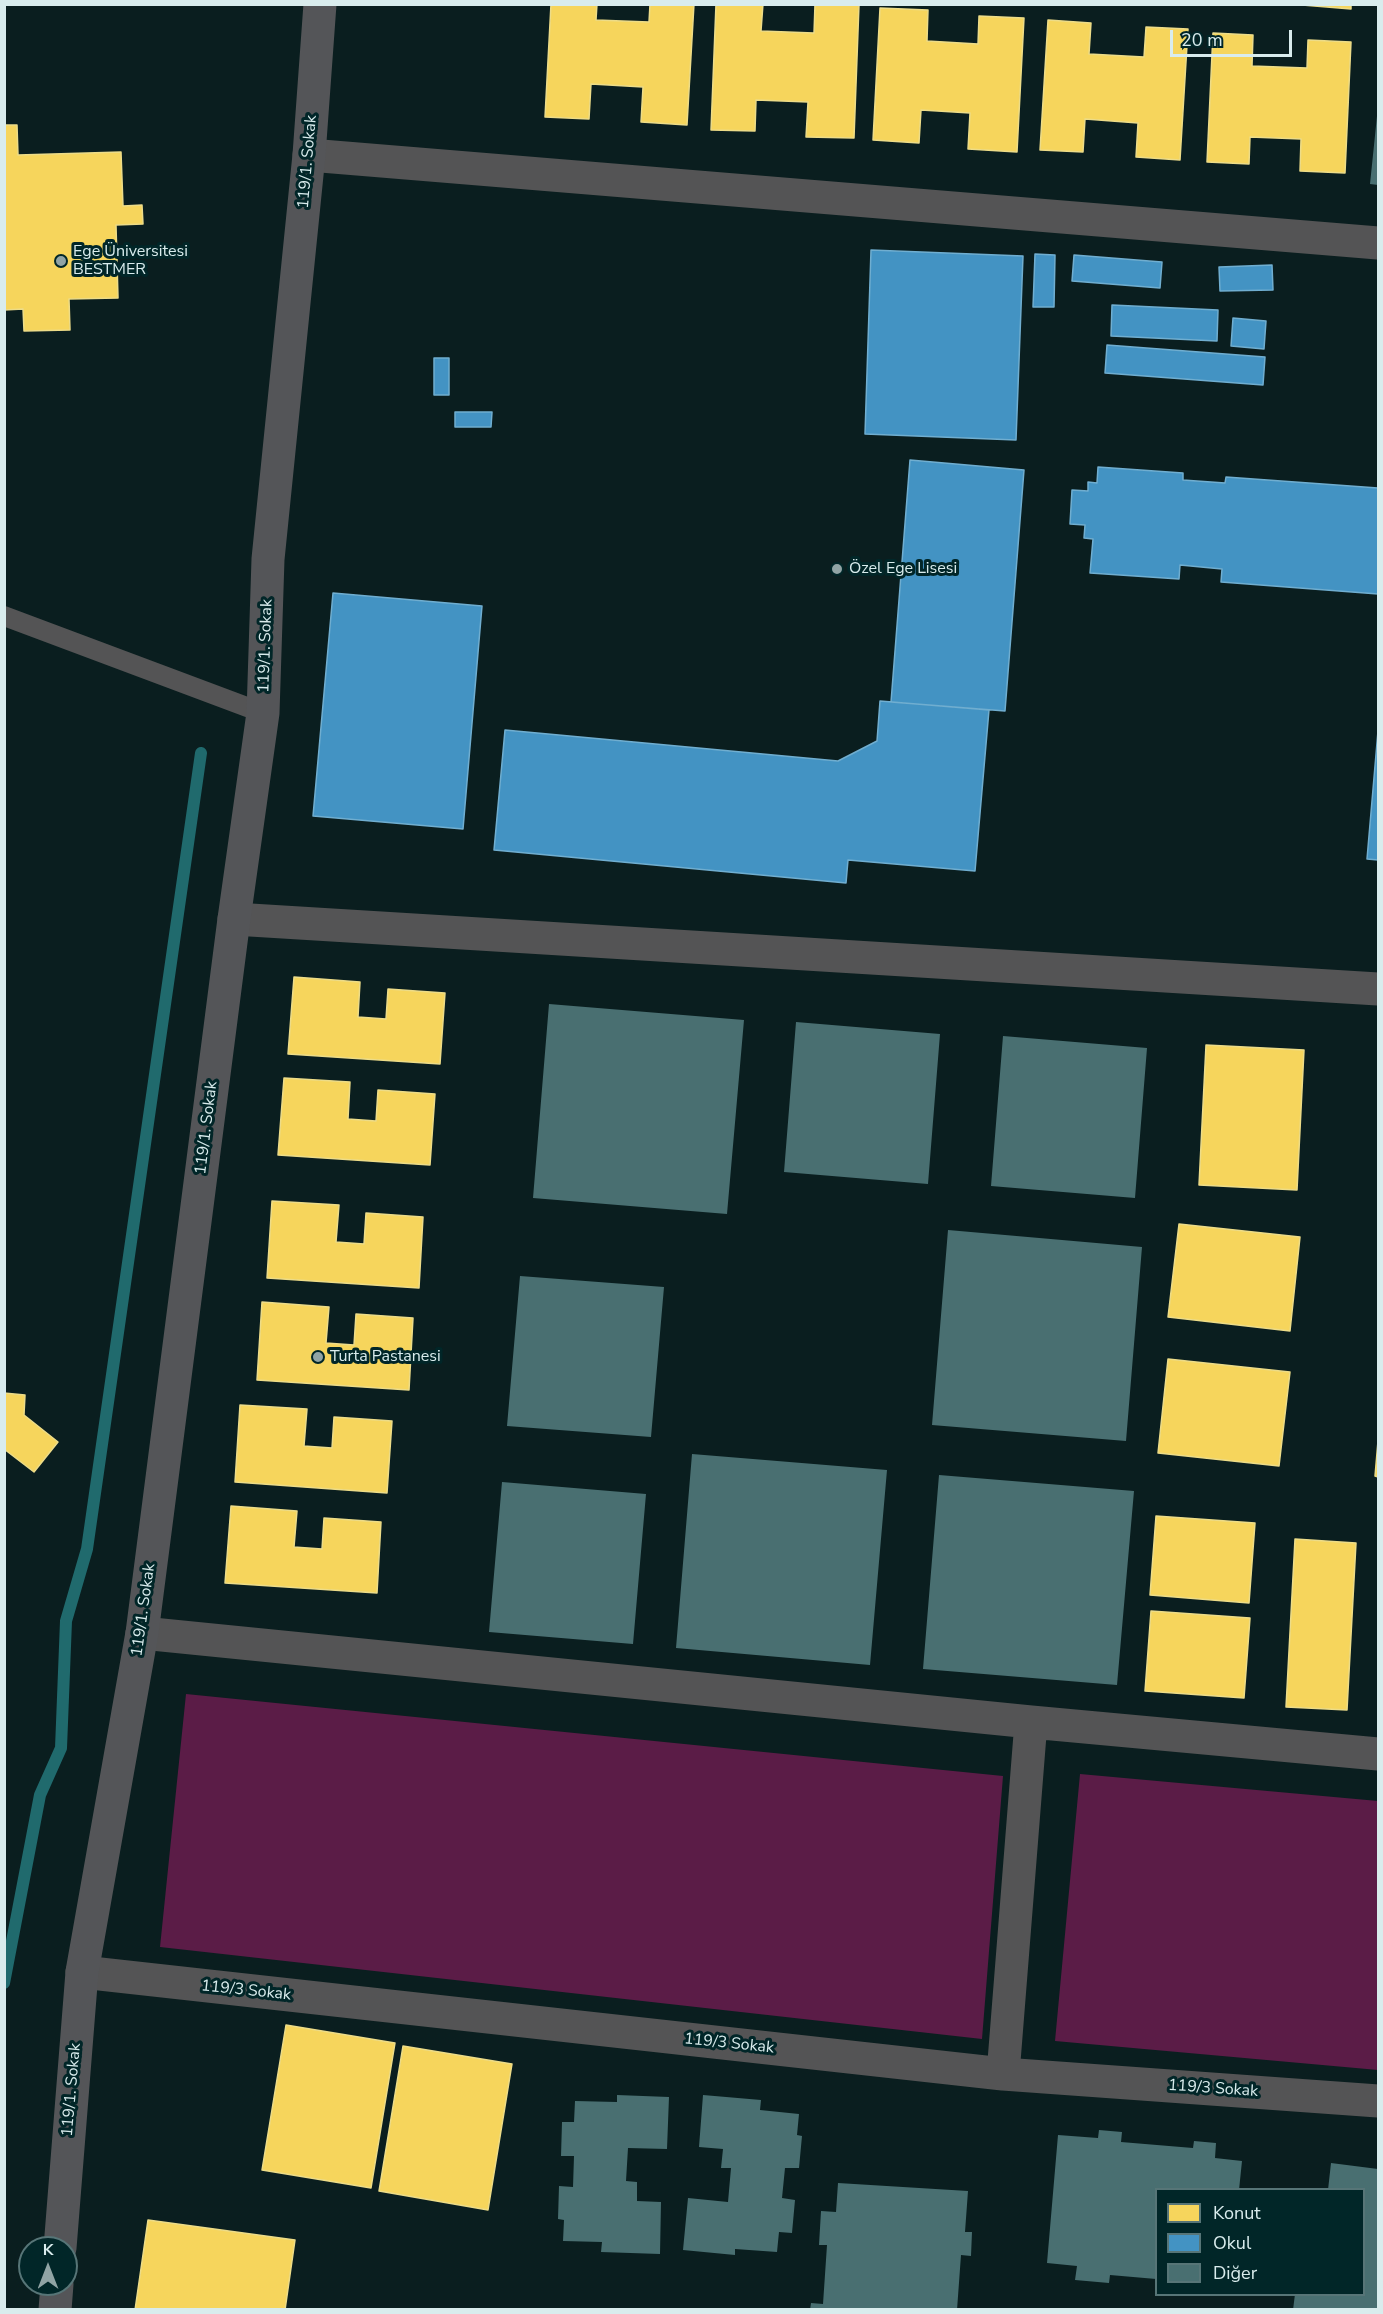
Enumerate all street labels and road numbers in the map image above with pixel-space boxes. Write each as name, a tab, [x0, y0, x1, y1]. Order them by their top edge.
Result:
street label: 119/1. Sokak	[294, 114, 322, 210]
street label: 119/1. Sokak	[255, 599, 277, 693]
street label: 119/1. Sokak	[192, 1080, 222, 1176]
street label: 119/1. Sokak	[128, 1562, 160, 1658]
street label: 119/3 Sokak	[200, 1977, 292, 2005]
street label: 119/3 Sokak	[683, 2030, 775, 2058]
street label: 119/1. Sokak	[58, 2042, 86, 2138]
street label: 119/3 Sokak	[1167, 2076, 1259, 2102]

